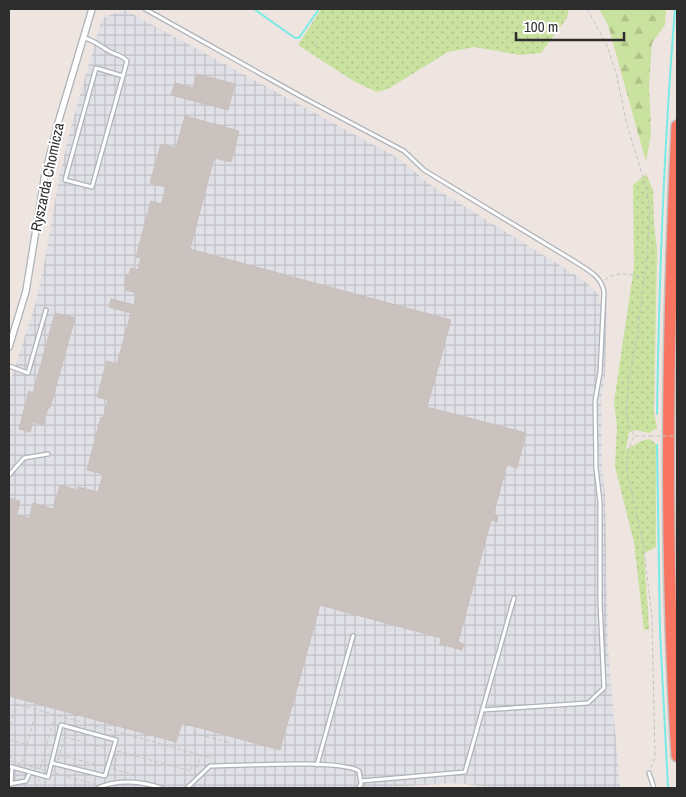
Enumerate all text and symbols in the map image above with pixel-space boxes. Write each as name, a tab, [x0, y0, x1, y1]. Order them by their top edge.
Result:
scale bar	[516, 10, 624, 42]
text: 100 m	[524, 16, 558, 37]
street label: Ryszarda Chomicza	[25, 121, 69, 233]

